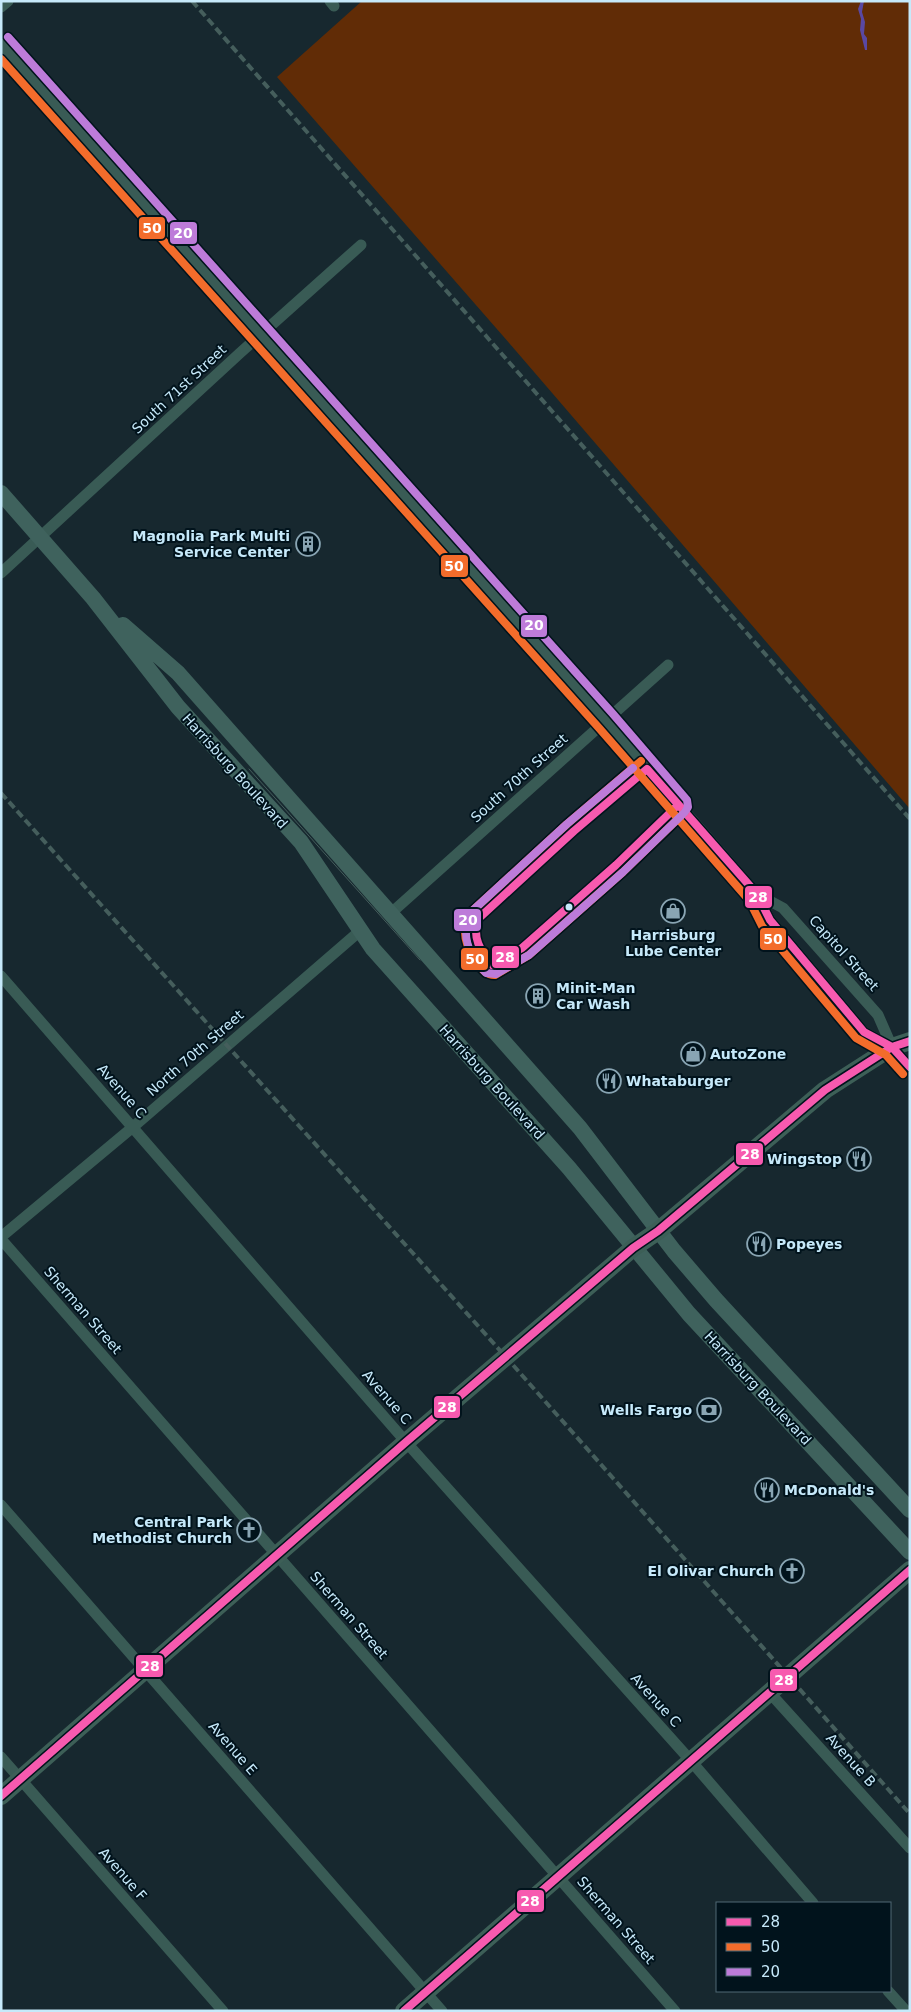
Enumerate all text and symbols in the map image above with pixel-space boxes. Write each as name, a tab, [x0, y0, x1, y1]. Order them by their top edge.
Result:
line badge: 50	[138, 216, 166, 240]
text: 50	[142, 220, 162, 236]
line badge: 20	[169, 221, 198, 245]
text: 20	[173, 225, 193, 241]
street label: South 71st Street	[129, 341, 230, 437]
place label: Magnolia Park Multi Service Center	[132, 528, 290, 560]
building icon: Magnolia Park Multi Service Center	[295, 531, 321, 557]
line badge: 50	[440, 554, 469, 578]
text: 50	[444, 558, 464, 574]
line badge: 20	[520, 614, 548, 638]
text: 20	[524, 617, 544, 633]
street label: Harrisburg Boulevard	[179, 710, 291, 832]
street label: South 70th Street	[467, 730, 571, 826]
line badge: 28	[744, 885, 773, 909]
text: 28	[748, 889, 768, 905]
shop icon: Harrisburg Lube Center	[660, 898, 686, 924]
unlabelled marker	[564, 902, 574, 912]
line badge: 20	[453, 908, 482, 932]
text: 20	[458, 912, 478, 928]
street label: Capitol Street	[806, 912, 882, 994]
place label: Harrisburg Lube Center	[625, 927, 721, 959]
line badge: 50	[759, 927, 787, 951]
text: 50	[763, 931, 783, 947]
line badge: 28	[491, 945, 520, 969]
line badge: 50	[460, 947, 489, 971]
text: 28	[495, 949, 515, 965]
text: 50	[465, 951, 485, 967]
place label: Minit-Man Car Wash	[556, 980, 635, 1012]
building icon: Minit-Man Car Wash	[525, 983, 551, 1009]
street label: North 70th Street	[143, 1006, 247, 1099]
street label: Harrisburg Boulevard	[436, 1021, 548, 1143]
shop icon: AutoZone	[680, 1041, 706, 1067]
place label: AutoZone	[710, 1046, 786, 1062]
street label: Avenue C	[94, 1061, 150, 1121]
restaurant icon: Whataburger	[596, 1068, 622, 1094]
place label: Whataburger	[626, 1073, 730, 1089]
line badge: 28	[735, 1142, 764, 1166]
text: 28	[740, 1146, 760, 1162]
restaurant icon: Wingstop	[846, 1146, 872, 1172]
place label: Wingstop	[767, 1151, 842, 1167]
restaurant icon: Popeyes	[746, 1231, 772, 1257]
place label: Popeyes	[776, 1236, 842, 1252]
street label: Sherman Street	[41, 1263, 125, 1357]
street label: Harrisburg Boulevard	[701, 1328, 815, 1448]
street label: Avenue C	[359, 1367, 415, 1427]
line badge: 28	[433, 1395, 461, 1419]
bank icon: Wells Fargo	[696, 1397, 722, 1423]
text: 28	[437, 1399, 457, 1415]
place label: Wells Fargo	[600, 1402, 692, 1418]
restaurant icon: McDonald's	[754, 1477, 780, 1503]
place label: McDonald's	[784, 1482, 874, 1498]
place label: Central Park Methodist Church	[92, 1514, 233, 1546]
church icon: Central Park Methodist Church	[236, 1517, 262, 1543]
church icon: El Olivar Church	[779, 1558, 805, 1584]
place label: El Olivar Church	[648, 1563, 774, 1579]
street label: Sherman Street	[307, 1568, 391, 1662]
line badge: 28	[135, 1654, 164, 1678]
text: 28	[140, 1658, 160, 1674]
line badge: 28	[769, 1668, 798, 1692]
street label: Avenue C	[628, 1670, 684, 1730]
text: 28	[774, 1672, 794, 1688]
street label: Avenue E	[206, 1718, 260, 1778]
street label: Avenue B	[823, 1730, 879, 1790]
street label: Avenue F	[96, 1844, 150, 1904]
street label: Sherman Street	[574, 1873, 658, 1967]
line badge: 28	[516, 1889, 545, 1913]
text: 28	[520, 1893, 540, 1909]
legend	[716, 1902, 891, 1992]
text: 28	[761, 1913, 780, 1931]
text: 50	[761, 1938, 780, 1956]
text: 20	[761, 1963, 780, 1981]

